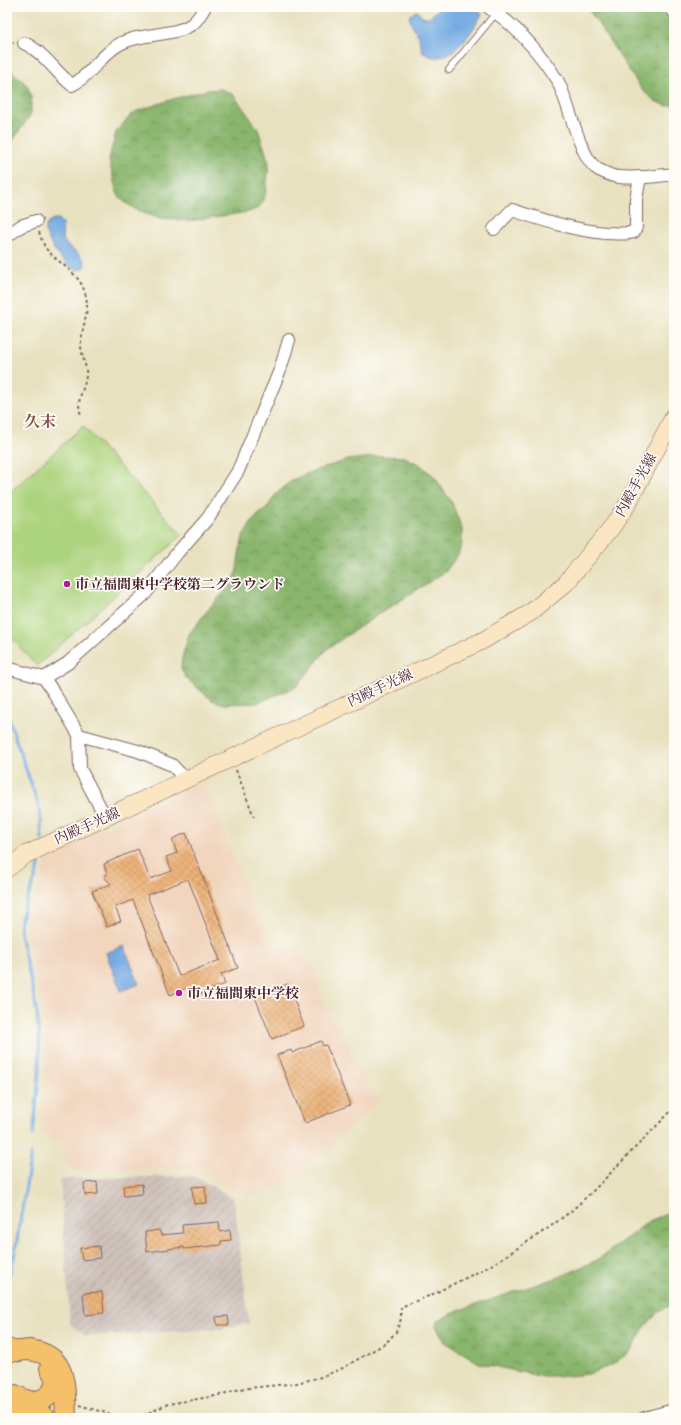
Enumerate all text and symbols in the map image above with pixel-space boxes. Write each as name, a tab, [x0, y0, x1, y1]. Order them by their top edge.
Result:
district label: 久末	[24, 412, 56, 432]
street label: 内殿手光線	[612, 450, 660, 520]
place label: 市立福間東中学校第二グラウンド	[75, 576, 285, 593]
marker: 市立福間東中学校第二グラウンド	[62, 579, 72, 589]
street label: 内殿手光線	[345, 666, 415, 710]
street label: 内殿手光線	[52, 804, 122, 848]
place label: 市立福間東中学校	[187, 985, 299, 1002]
marker: 市立福間東中学校	[174, 988, 184, 998]

